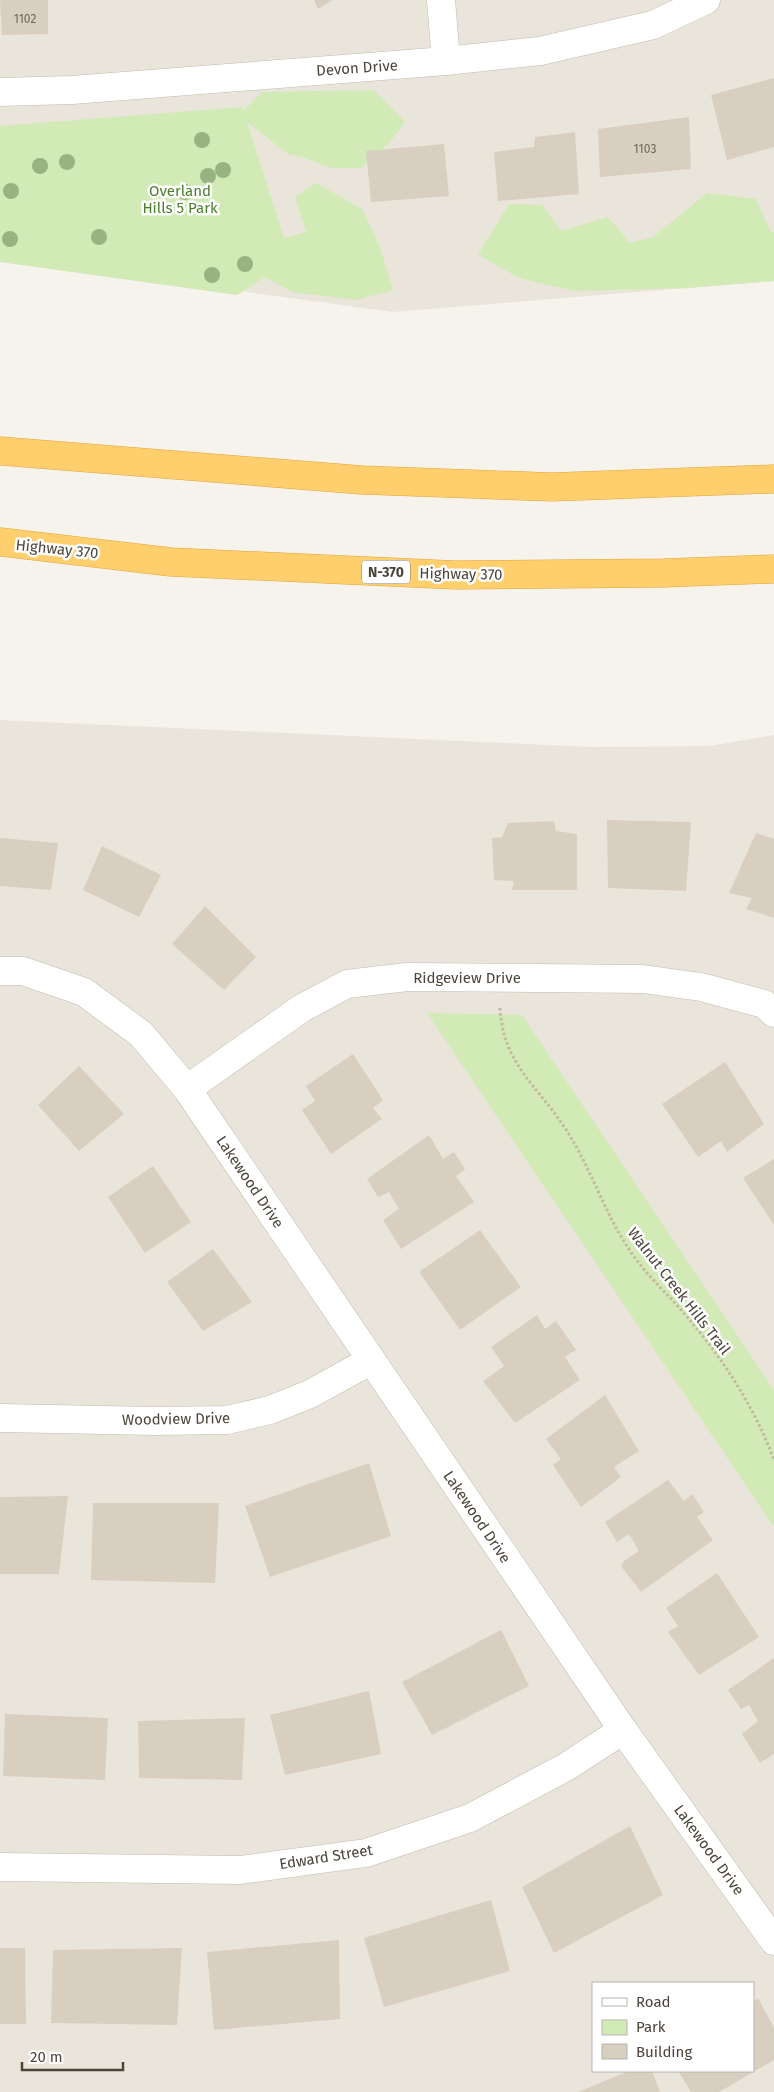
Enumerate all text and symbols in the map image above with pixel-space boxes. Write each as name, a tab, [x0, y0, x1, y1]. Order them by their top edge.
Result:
house number: 1102	[14, 12, 36, 26]
street label: Devon Drive	[316, 56, 398, 80]
house number: 1103	[634, 142, 656, 156]
park label: Overland Hills 5 Park	[142, 182, 218, 217]
street label: Highway 370	[15, 536, 99, 562]
road number: N-370	[362, 560, 410, 584]
street label: Highway 370	[419, 564, 503, 584]
street label: Ridgeview Drive	[413, 969, 521, 987]
street label: Lakewood Drive	[212, 1132, 288, 1232]
street label: Walnut Creek Hills Trail	[624, 1224, 735, 1359]
street label: Woodview Drive	[122, 1409, 230, 1429]
street label: Lakewood Drive	[439, 1467, 515, 1567]
street label: Lakewood Drive	[670, 1801, 748, 1899]
street label: Edward Street	[278, 1841, 375, 1873]
legend	[592, 1982, 754, 2072]
text: Road	[636, 1993, 671, 2011]
text: Park	[636, 2018, 666, 2036]
scale bar	[22, 2040, 124, 2072]
text: Building	[636, 2043, 692, 2061]
text: 20 m	[30, 2048, 63, 2066]

